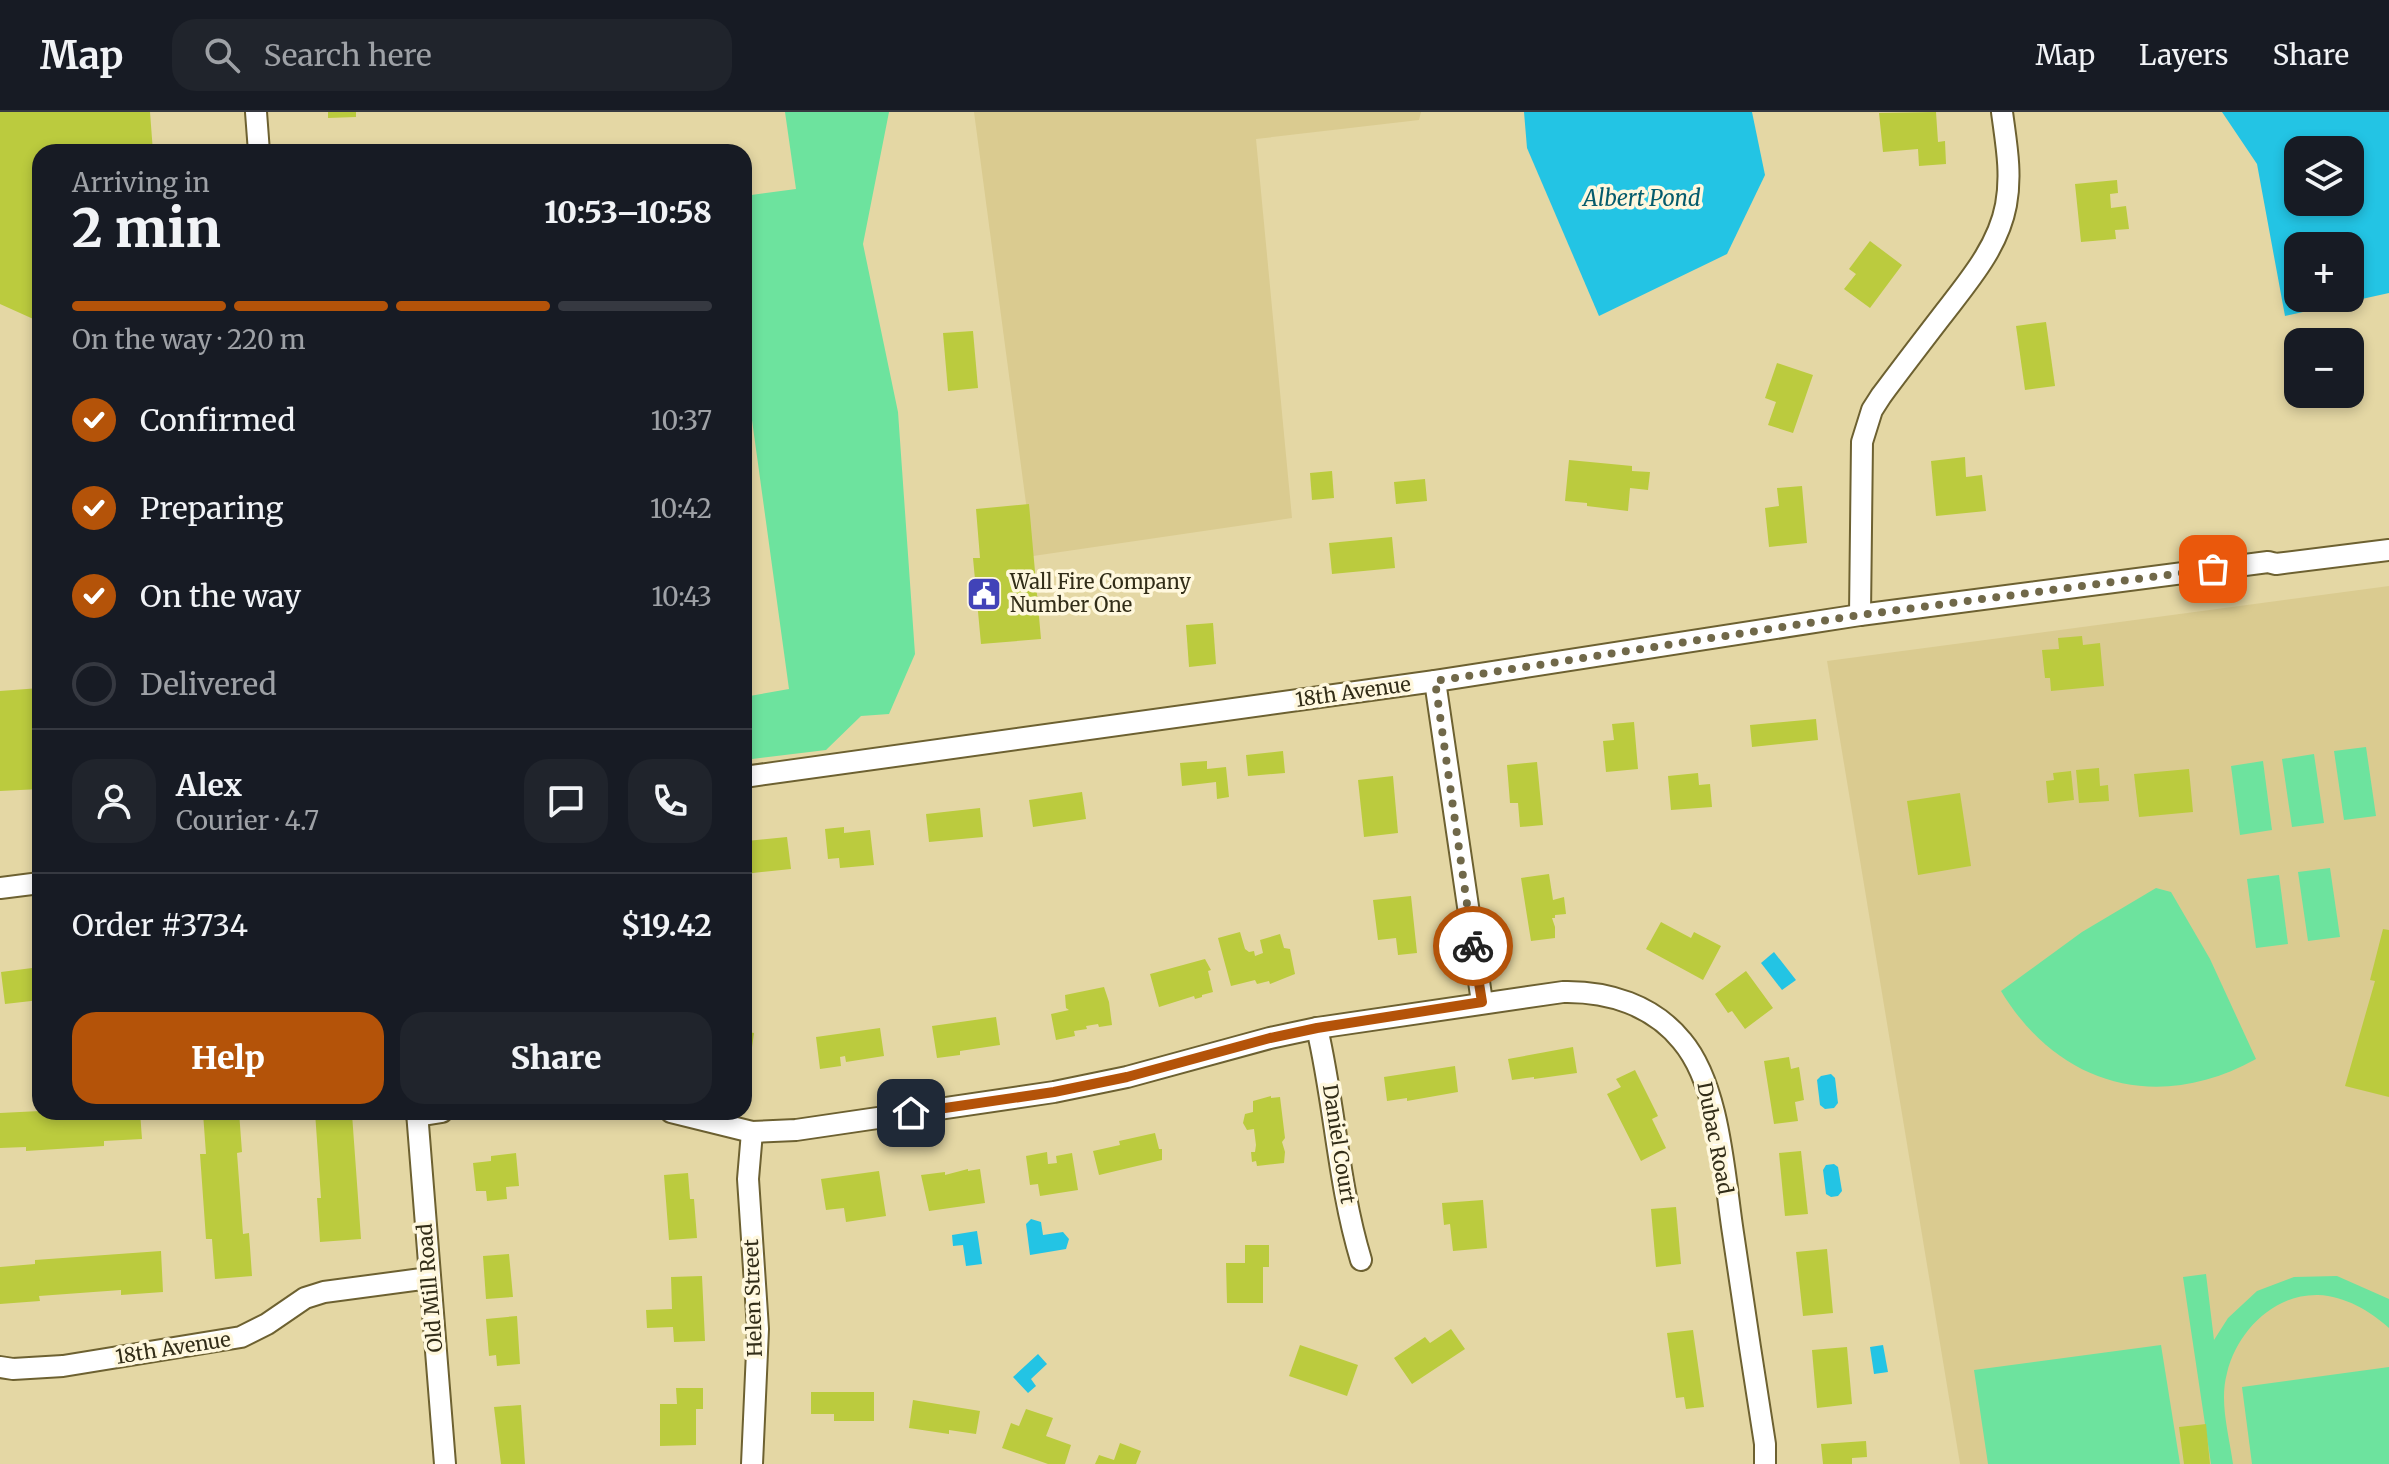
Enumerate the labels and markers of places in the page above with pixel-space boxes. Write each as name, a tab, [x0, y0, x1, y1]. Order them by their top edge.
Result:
pin	[2179, 535, 2247, 603]
place label: Wall Fire Company Number One	[1009, 569, 1191, 617]
public building icon: Wall Fire Company Number One	[965, 575, 1003, 613]
pin	[877, 1079, 945, 1147]

